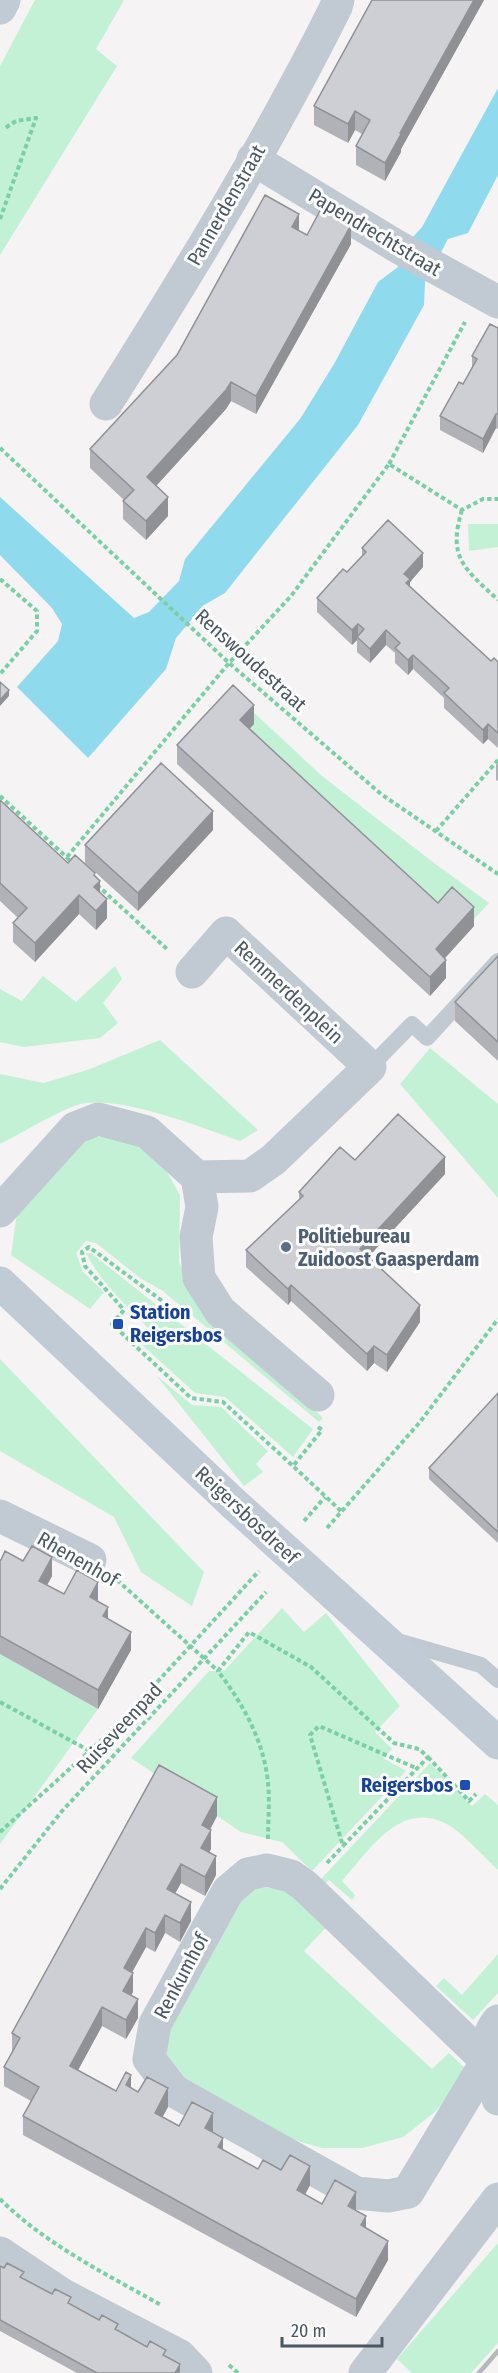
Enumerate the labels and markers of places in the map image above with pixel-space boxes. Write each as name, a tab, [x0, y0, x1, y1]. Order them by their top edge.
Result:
place label: Politiebureau Zuidoost Gaasperdam	[298, 1224, 479, 1271]
marker: Politiebureau Zuidoost Gaasperdam	[279, 1240, 293, 1254]
place label: Station Reigersbos	[130, 1300, 222, 1347]
marker: Station Reigersbos	[111, 1317, 125, 1331]
place label: Reigersbos	[361, 1773, 453, 1797]
marker: Reigersbos	[458, 1778, 472, 1792]

